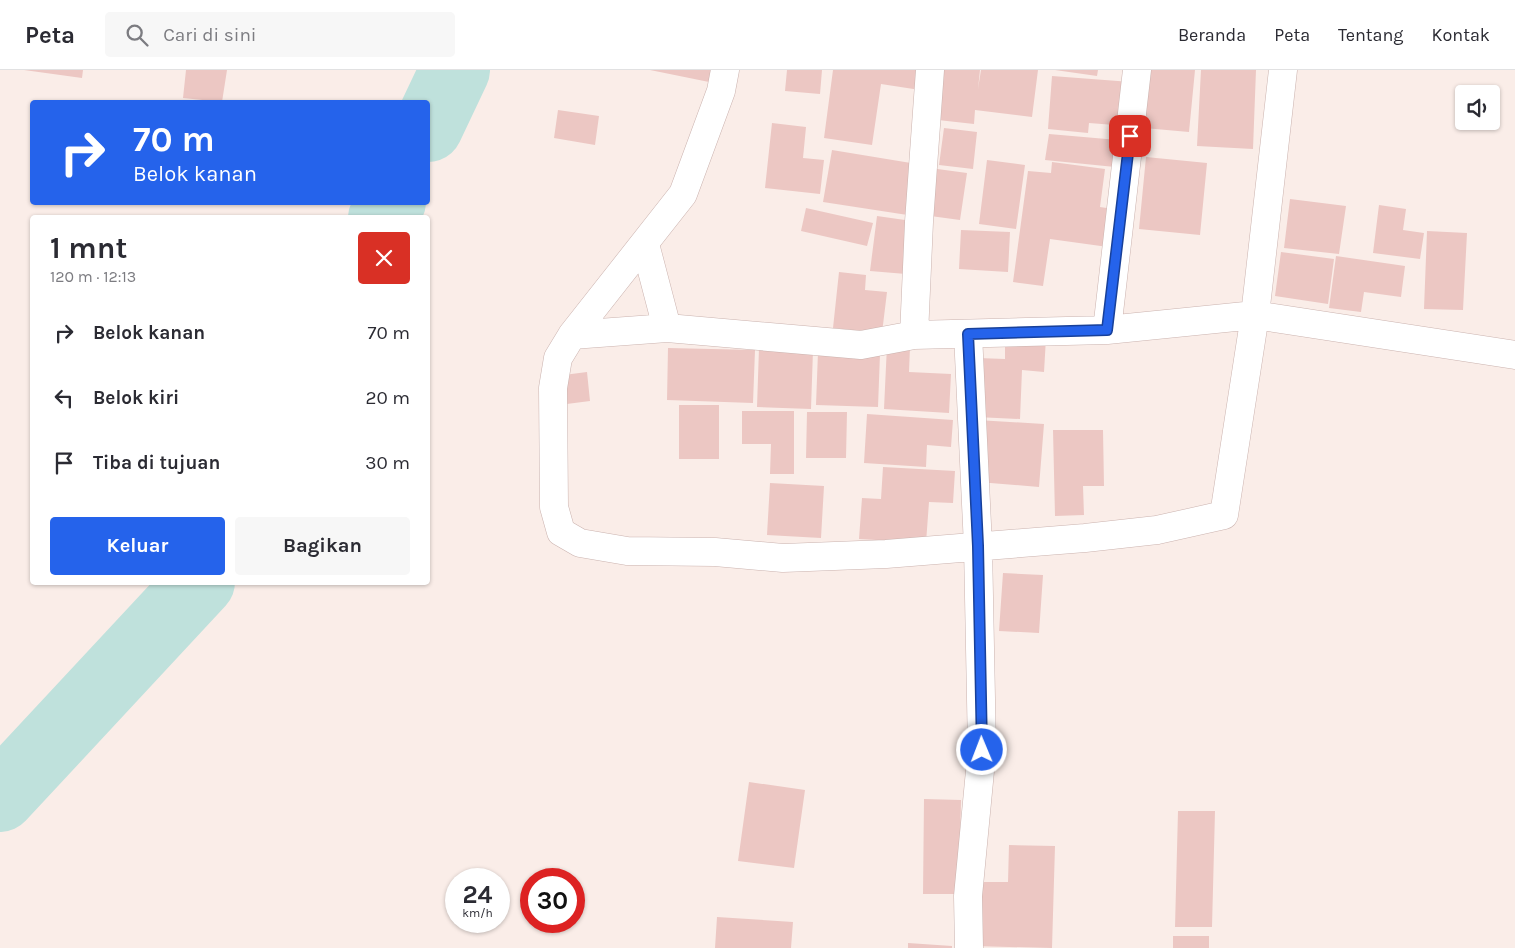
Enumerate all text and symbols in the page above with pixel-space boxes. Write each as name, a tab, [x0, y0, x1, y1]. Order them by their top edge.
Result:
search box	[105, 12, 455, 57]
text: Peta	[25, 21, 75, 49]
icon: search	[123, 21, 151, 49]
text: Cari di sini	[163, 24, 257, 46]
text: Beranda	[1178, 24, 1246, 46]
text: Peta	[1274, 24, 1310, 46]
text: Tentang	[1338, 24, 1404, 46]
text: Kontak	[1432, 24, 1490, 46]
map controls	[1455, 85, 1500, 130]
button: sound	[1455, 85, 1500, 130]
pin	[1109, 115, 1151, 157]
text: 70 m	[133, 119, 215, 160]
icon: right	[50, 120, 115, 185]
icon: arrive	[1116, 122, 1144, 150]
text: Belok kanan	[133, 161, 257, 187]
text: 1 mnt	[50, 230, 127, 266]
button: close	[358, 232, 410, 284]
text: 120 m · 12:13	[50, 267, 136, 286]
icon: right	[50, 319, 78, 347]
text: Belok kanan	[93, 322, 205, 344]
text: 70 m	[368, 322, 410, 344]
icon: left	[50, 384, 78, 412]
text: Belok kiri	[93, 387, 179, 409]
text: 20 m	[365, 387, 410, 409]
icon: arrive	[50, 449, 78, 477]
text: Tiba di tujuan	[93, 452, 220, 474]
text: 30 m	[365, 452, 410, 474]
button: Keluar	[50, 517, 225, 575]
button: Bagikan	[235, 517, 410, 575]
position arrow	[955, 723, 1007, 775]
speed limit sign: 30	[520, 868, 585, 933]
text: 24	[462, 880, 493, 909]
text: km/h	[462, 906, 493, 920]

